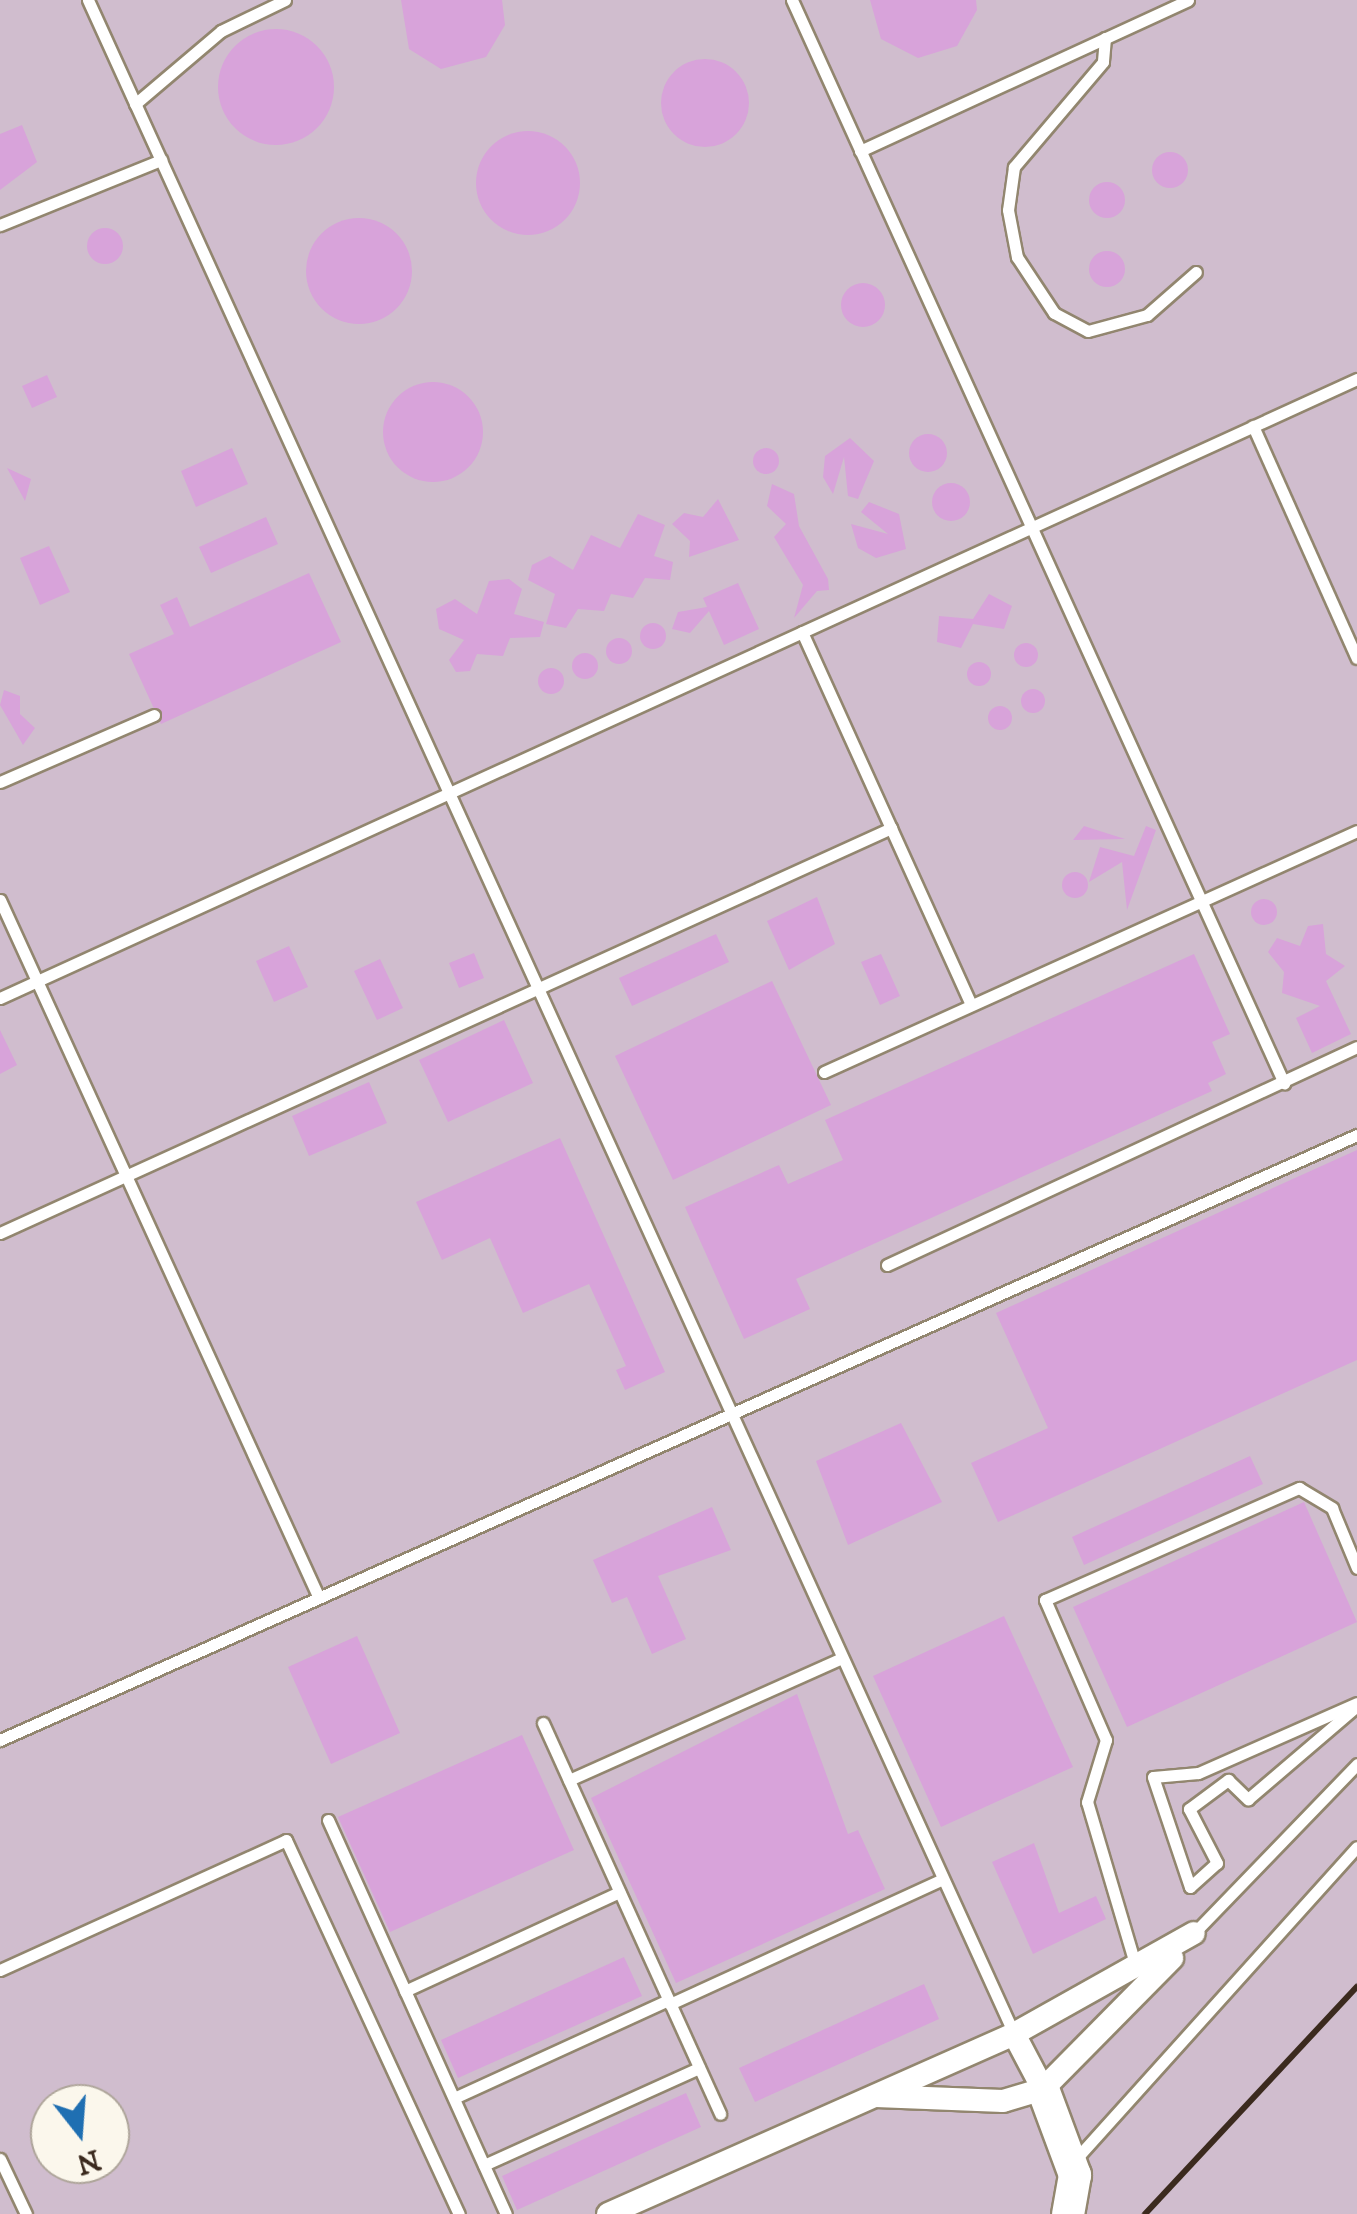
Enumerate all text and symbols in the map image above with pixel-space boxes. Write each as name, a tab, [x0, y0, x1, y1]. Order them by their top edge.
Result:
north arrow	[30, 2084, 130, 2184]
text: N	[72, 2141, 104, 2181]

